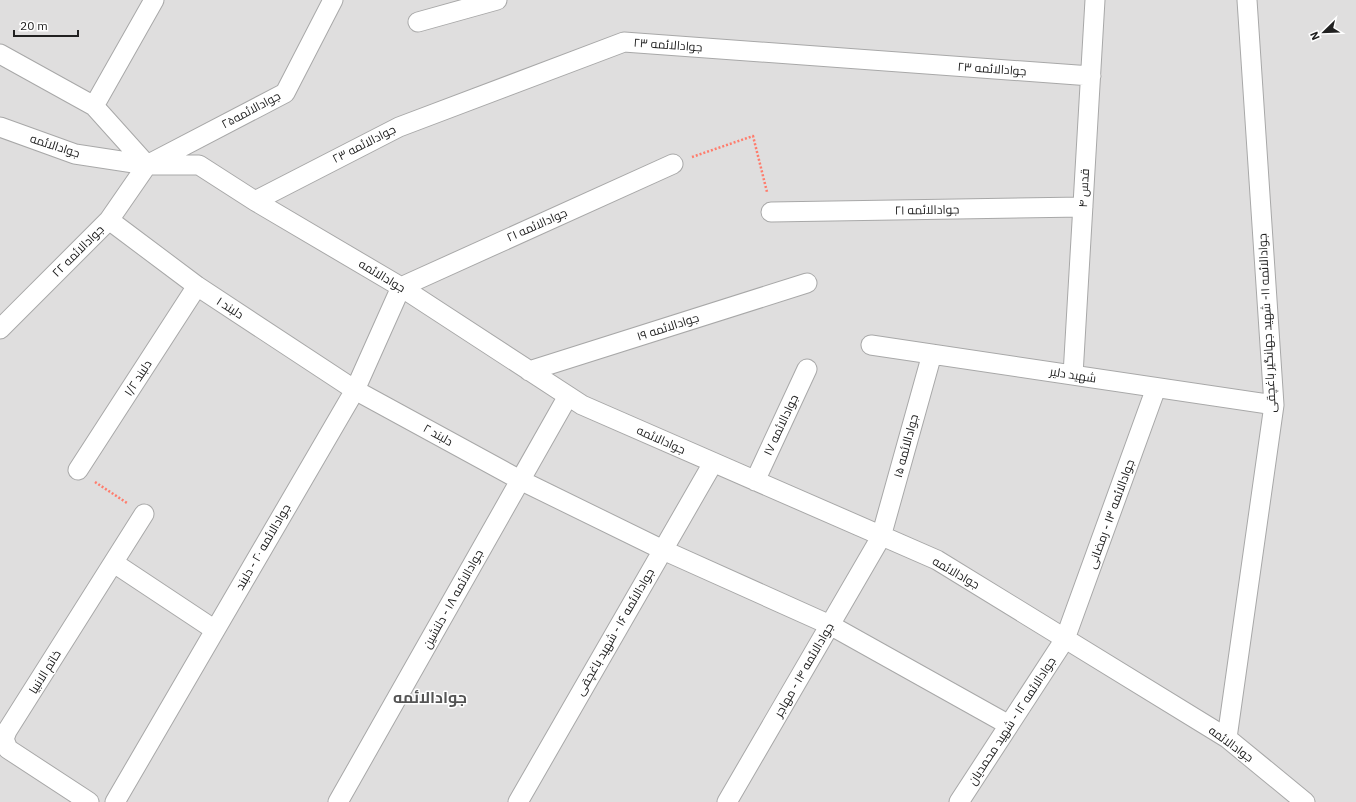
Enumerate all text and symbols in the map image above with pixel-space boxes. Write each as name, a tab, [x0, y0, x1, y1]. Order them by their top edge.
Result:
scale bar	[14, 12, 78, 38]
north arrow	[1304, 12, 1344, 52]
text: 20 m	[20, 18, 48, 33]
text: N	[1307, 29, 1323, 42]
street label: جوادالائمه ۲۳	[633, 35, 703, 54]
street label: جوادالائمه ۲۳	[957, 59, 1027, 78]
street label: جوادالائمه۲۵	[219, 88, 283, 131]
street label: جوادالائمه ۲۳	[330, 121, 398, 166]
street label: جوادالائمه	[28, 130, 82, 161]
street label: قدس ۴	[1075, 168, 1092, 208]
street label: جوادالائمه ۲۱	[895, 201, 959, 218]
street label: جوادالائمه ۲۱	[504, 205, 569, 245]
street label: جوادالائمه ۲۲	[49, 222, 107, 280]
street label: جوادالائمه ۱۱- شهید جهانگیر باغچقی	[1254, 233, 1281, 413]
street label: جوادالائمه	[356, 256, 408, 295]
street label: دلبند ۱	[214, 293, 247, 322]
street label: جوادالائمه ۱۹	[635, 309, 701, 344]
street label: دلبند ۱/۲	[120, 357, 155, 399]
street label: شهید دلیر	[1048, 363, 1097, 386]
street label: جوادالائمه ۱۷	[760, 392, 801, 458]
street label: جوادالائمه ۱۵	[890, 413, 921, 479]
street label: دلبند ۲	[421, 420, 456, 449]
street label: جوادالائمه	[634, 422, 688, 457]
street label: جوادالائمه ۱۳ - رمضانی	[1084, 457, 1137, 571]
street label: جوادالائمه ۲۰ - دلبند	[232, 501, 293, 593]
street label: جوادالائمه ۱۸ - دلنشین	[419, 547, 486, 651]
street label: جوادالائمه	[930, 553, 982, 592]
street label: جوادالائمه ۱۶ - شهید باغچقی	[572, 565, 659, 699]
street label: جوادالائمه ۱۴ - مهاجر	[770, 620, 837, 720]
street label: خاتم الانبیا	[25, 647, 65, 697]
street label: جوادالائمه ۱۲ - شهید محمدیان	[964, 654, 1059, 788]
district label: جوادالائمه	[393, 687, 467, 707]
street label: جوادالائمه	[1206, 722, 1257, 765]

